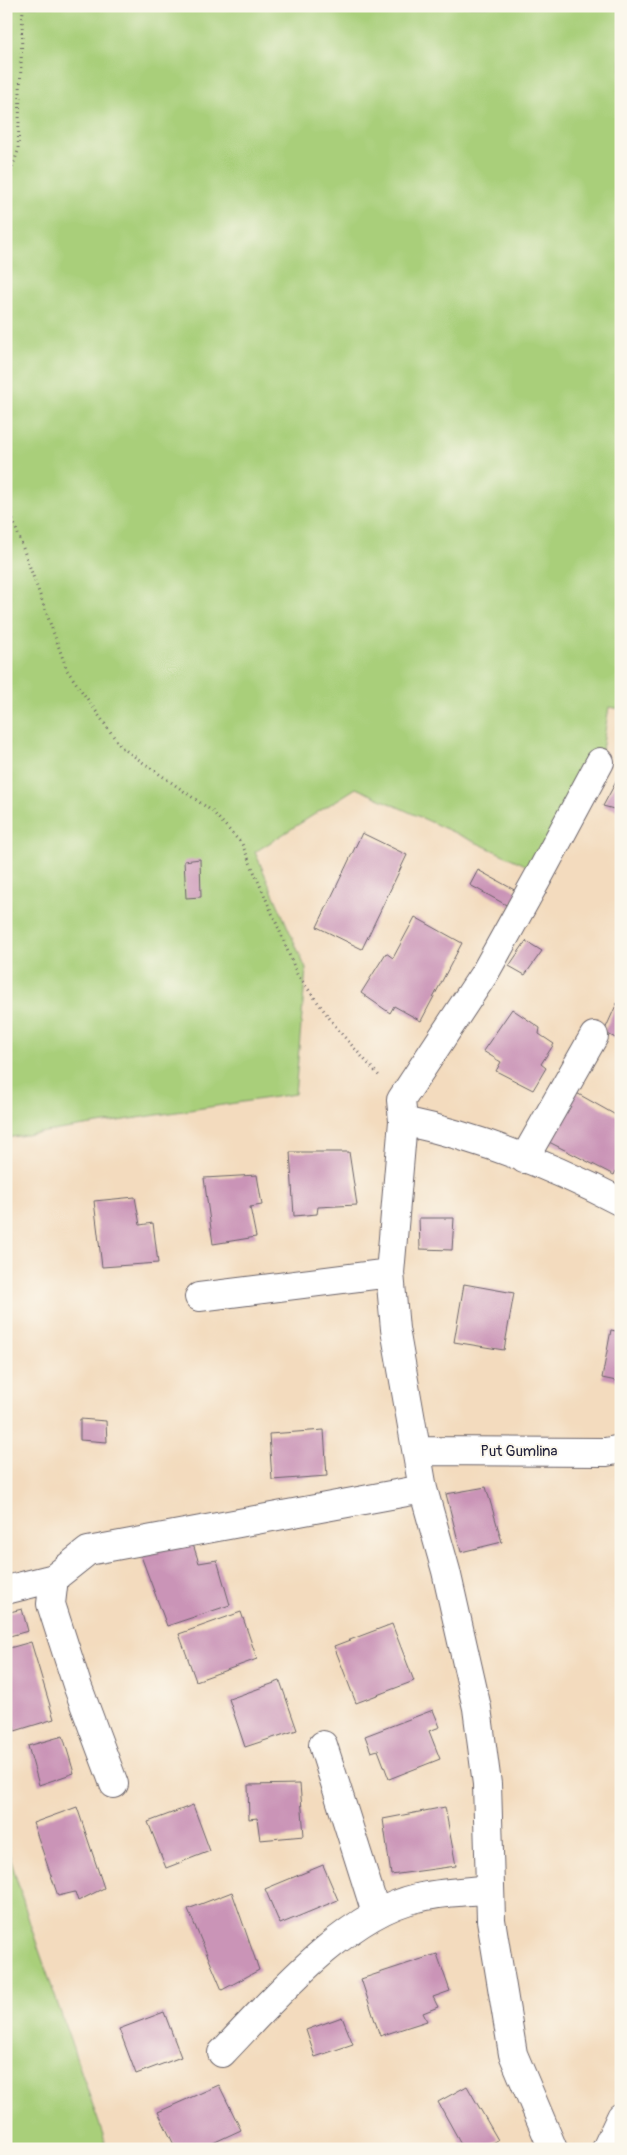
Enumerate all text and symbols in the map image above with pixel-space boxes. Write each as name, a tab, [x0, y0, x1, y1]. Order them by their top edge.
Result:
street label: Put Gumlina	[480, 1442, 558, 1461]

